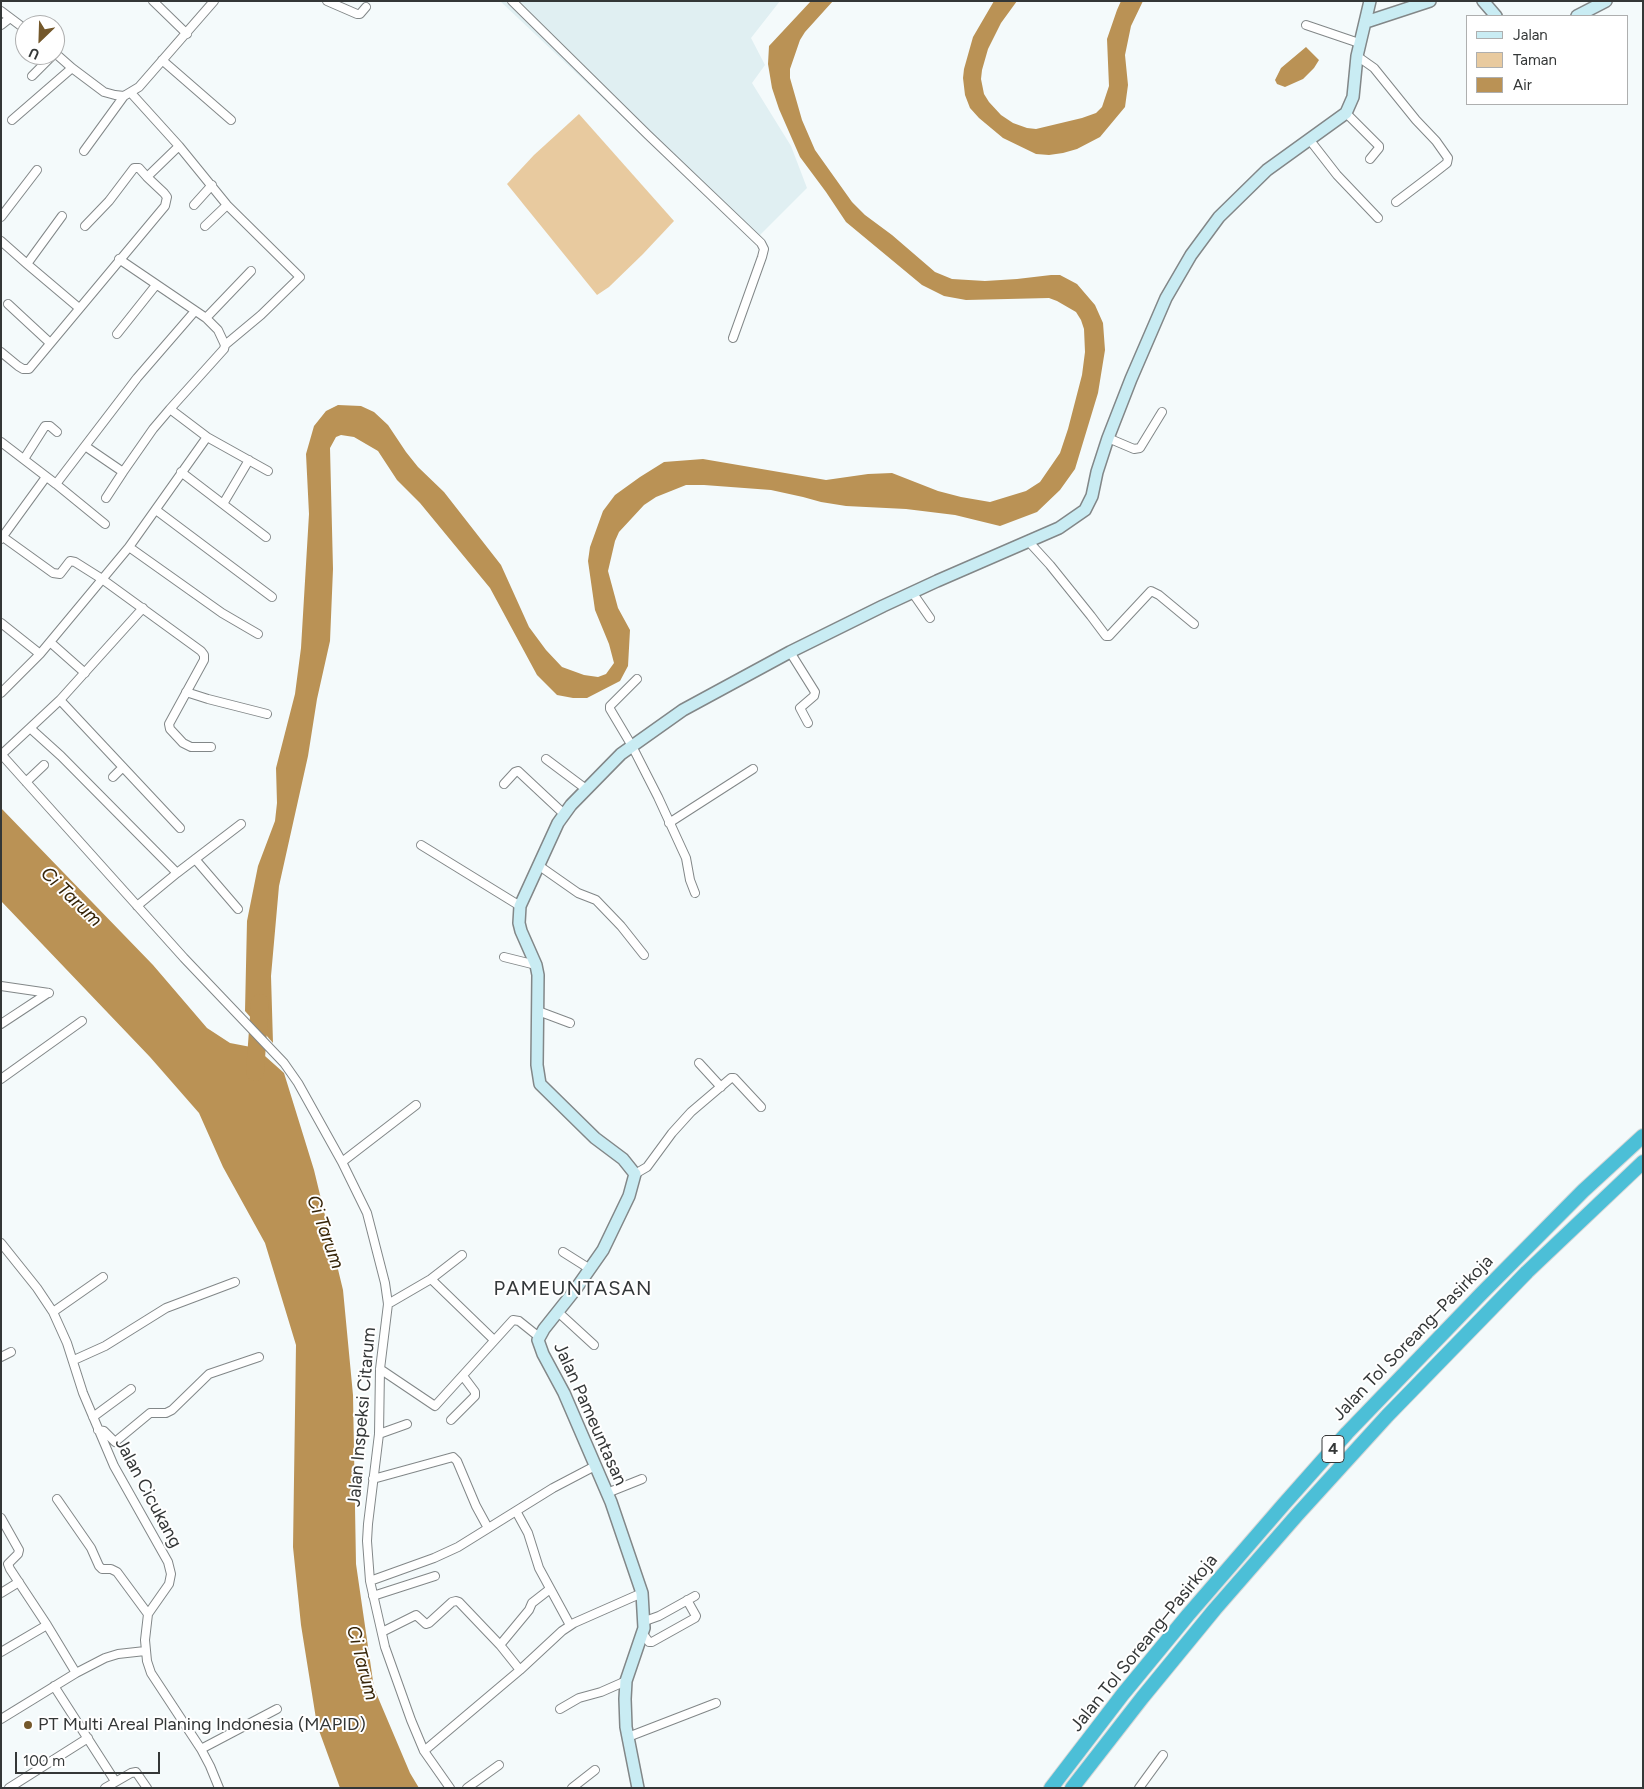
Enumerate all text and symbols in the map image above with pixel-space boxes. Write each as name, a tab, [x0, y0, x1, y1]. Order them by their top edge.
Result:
north arrow	[15, 15, 65, 65]
legend	[1466, 15, 1629, 105]
text: Jalan	[1513, 26, 1548, 44]
text: U	[26, 43, 42, 63]
text: Taman	[1513, 51, 1557, 69]
text: Air	[1513, 76, 1532, 94]
water label: Ci Tarum	[36, 862, 106, 932]
water label: Ci Tarum	[301, 1192, 349, 1272]
street label: Jalan Tol Soreang–Pasirkoja	[1328, 1251, 1498, 1425]
district label: PAMEUNTASAN	[492, 1277, 654, 1301]
street label: Jalan Inspeksi Citarum	[343, 1326, 381, 1508]
street label: Jalan Pameuntasan	[549, 1339, 631, 1489]
street label: Jalan Cicukang	[110, 1434, 186, 1552]
road number: 4	[1322, 1436, 1344, 1462]
street label: Jalan Tol Soreang–Pasirkoja	[1066, 1550, 1222, 1736]
water label: Ci Tarum	[341, 1623, 383, 1703]
place label: PT Multi Areal Planing Indonesia (MAPID)	[38, 1714, 366, 1736]
marker: PT Multi Areal Planing Indonesia (MAPID)	[22, 1719, 34, 1731]
scale bar	[18, 1742, 162, 1774]
text: 100 m	[23, 1752, 65, 1770]

